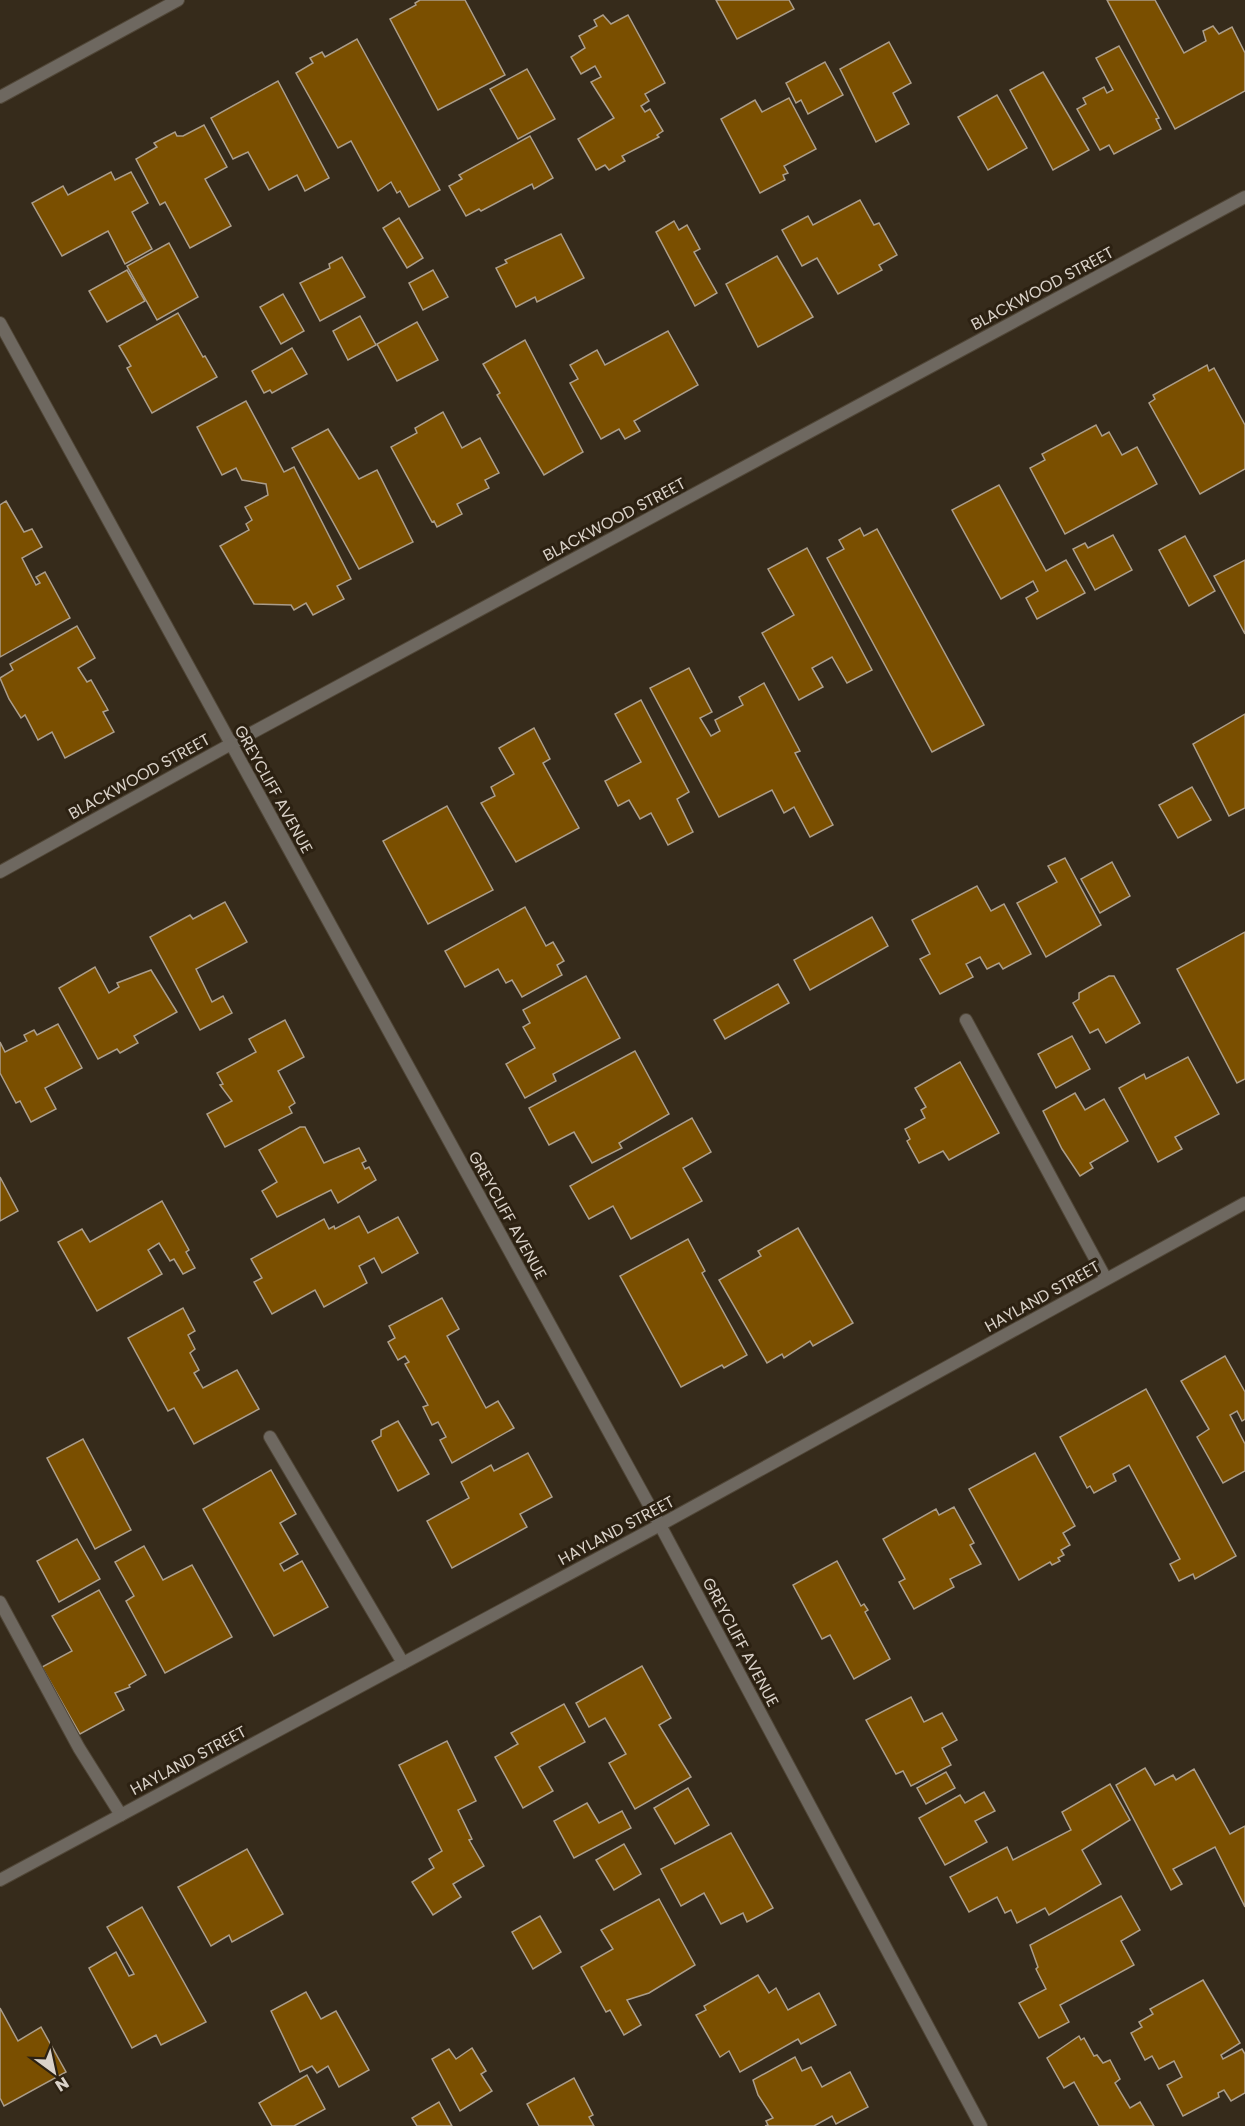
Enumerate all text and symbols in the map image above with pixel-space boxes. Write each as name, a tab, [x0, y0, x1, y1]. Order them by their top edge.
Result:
street label: BLACKWOOD STREET	[967, 241, 1118, 336]
street label: BLACKWOOD STREET	[539, 472, 690, 567]
street label: GREYCLIFF AVENUE	[229, 721, 318, 858]
street label: BLACKWOOD STREET	[64, 728, 214, 825]
street label: GREYCLIFF AVENUE	[463, 1147, 552, 1284]
street label: HAYLAND STREET	[980, 1255, 1104, 1338]
street label: HAYLAND STREET	[554, 1490, 679, 1571]
street label: GREYCLIFF AVENUE	[697, 1574, 784, 1711]
street label: HAYLAND STREET	[126, 1720, 251, 1801]
north arrow	[24, 2042, 84, 2102]
text: N	[51, 2071, 73, 2097]

